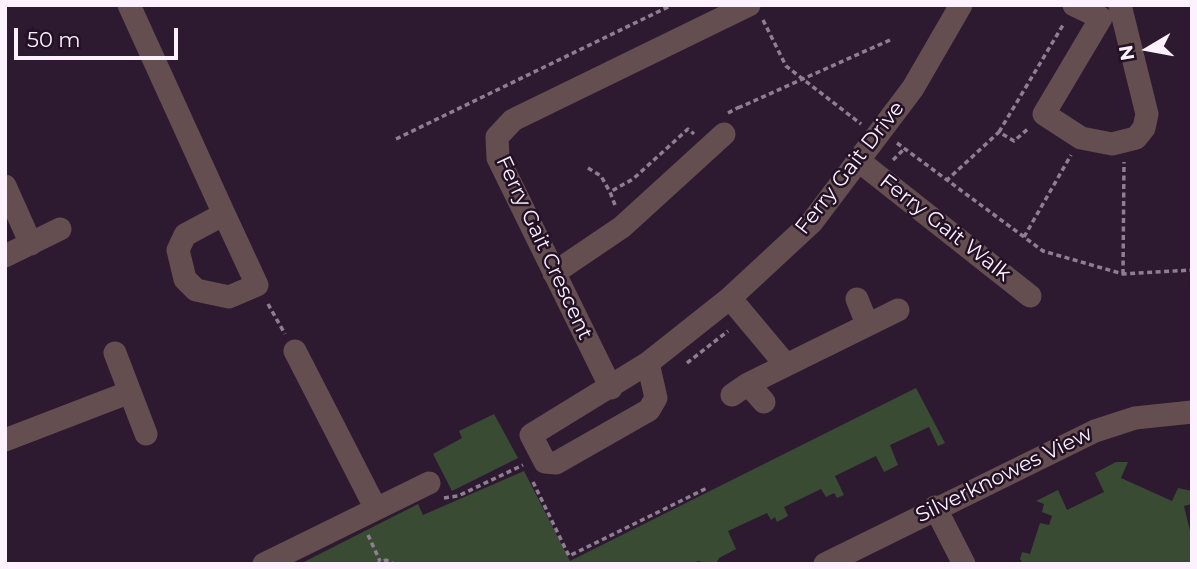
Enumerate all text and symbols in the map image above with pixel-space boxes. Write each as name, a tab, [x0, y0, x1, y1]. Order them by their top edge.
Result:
scale bar	[18, 14, 182, 58]
north arrow	[1113, 14, 1183, 84]
text: 50 m	[27, 27, 81, 52]
text: N	[1114, 43, 1139, 62]
street label: Ferry Gait Drive	[790, 96, 910, 240]
street label: Ferry Gait Crescent	[490, 152, 598, 344]
street label: Ferry Gait Walk	[874, 169, 1016, 287]
street label: Silverknowes View	[912, 421, 1096, 529]

